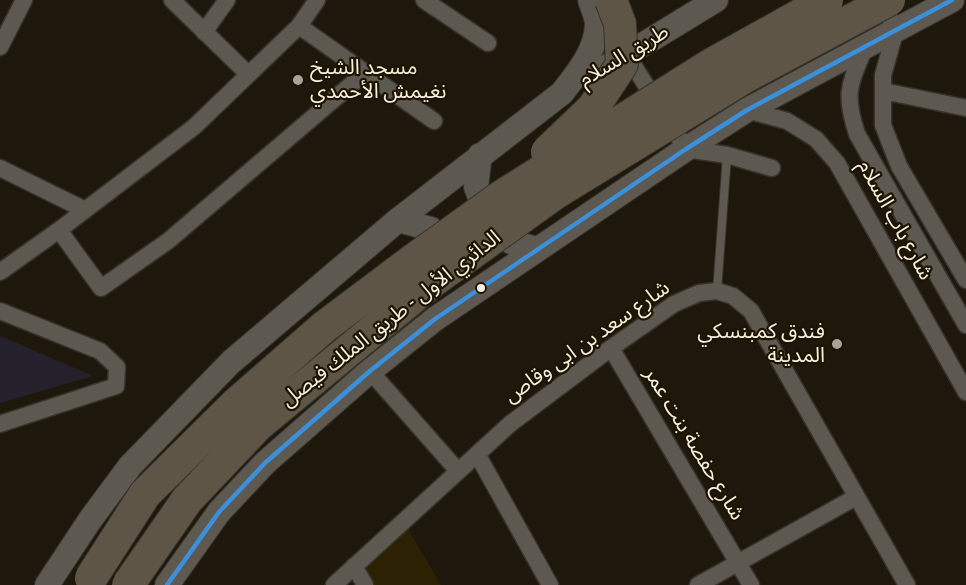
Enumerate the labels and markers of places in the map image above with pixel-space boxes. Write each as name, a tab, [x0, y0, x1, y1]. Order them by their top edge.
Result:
place label: مسجد الشيخ نغيمش الأحمدي	[310, 55, 447, 105]
marker: مسجد الشيخ نغيمش الأحمدي	[291, 73, 305, 87]
unlabelled marker	[475, 282, 487, 294]
place label: فندق كمبنسكي المدينة	[697, 319, 825, 369]
marker: فندق كمبنسكي المدينة	[830, 337, 844, 351]

